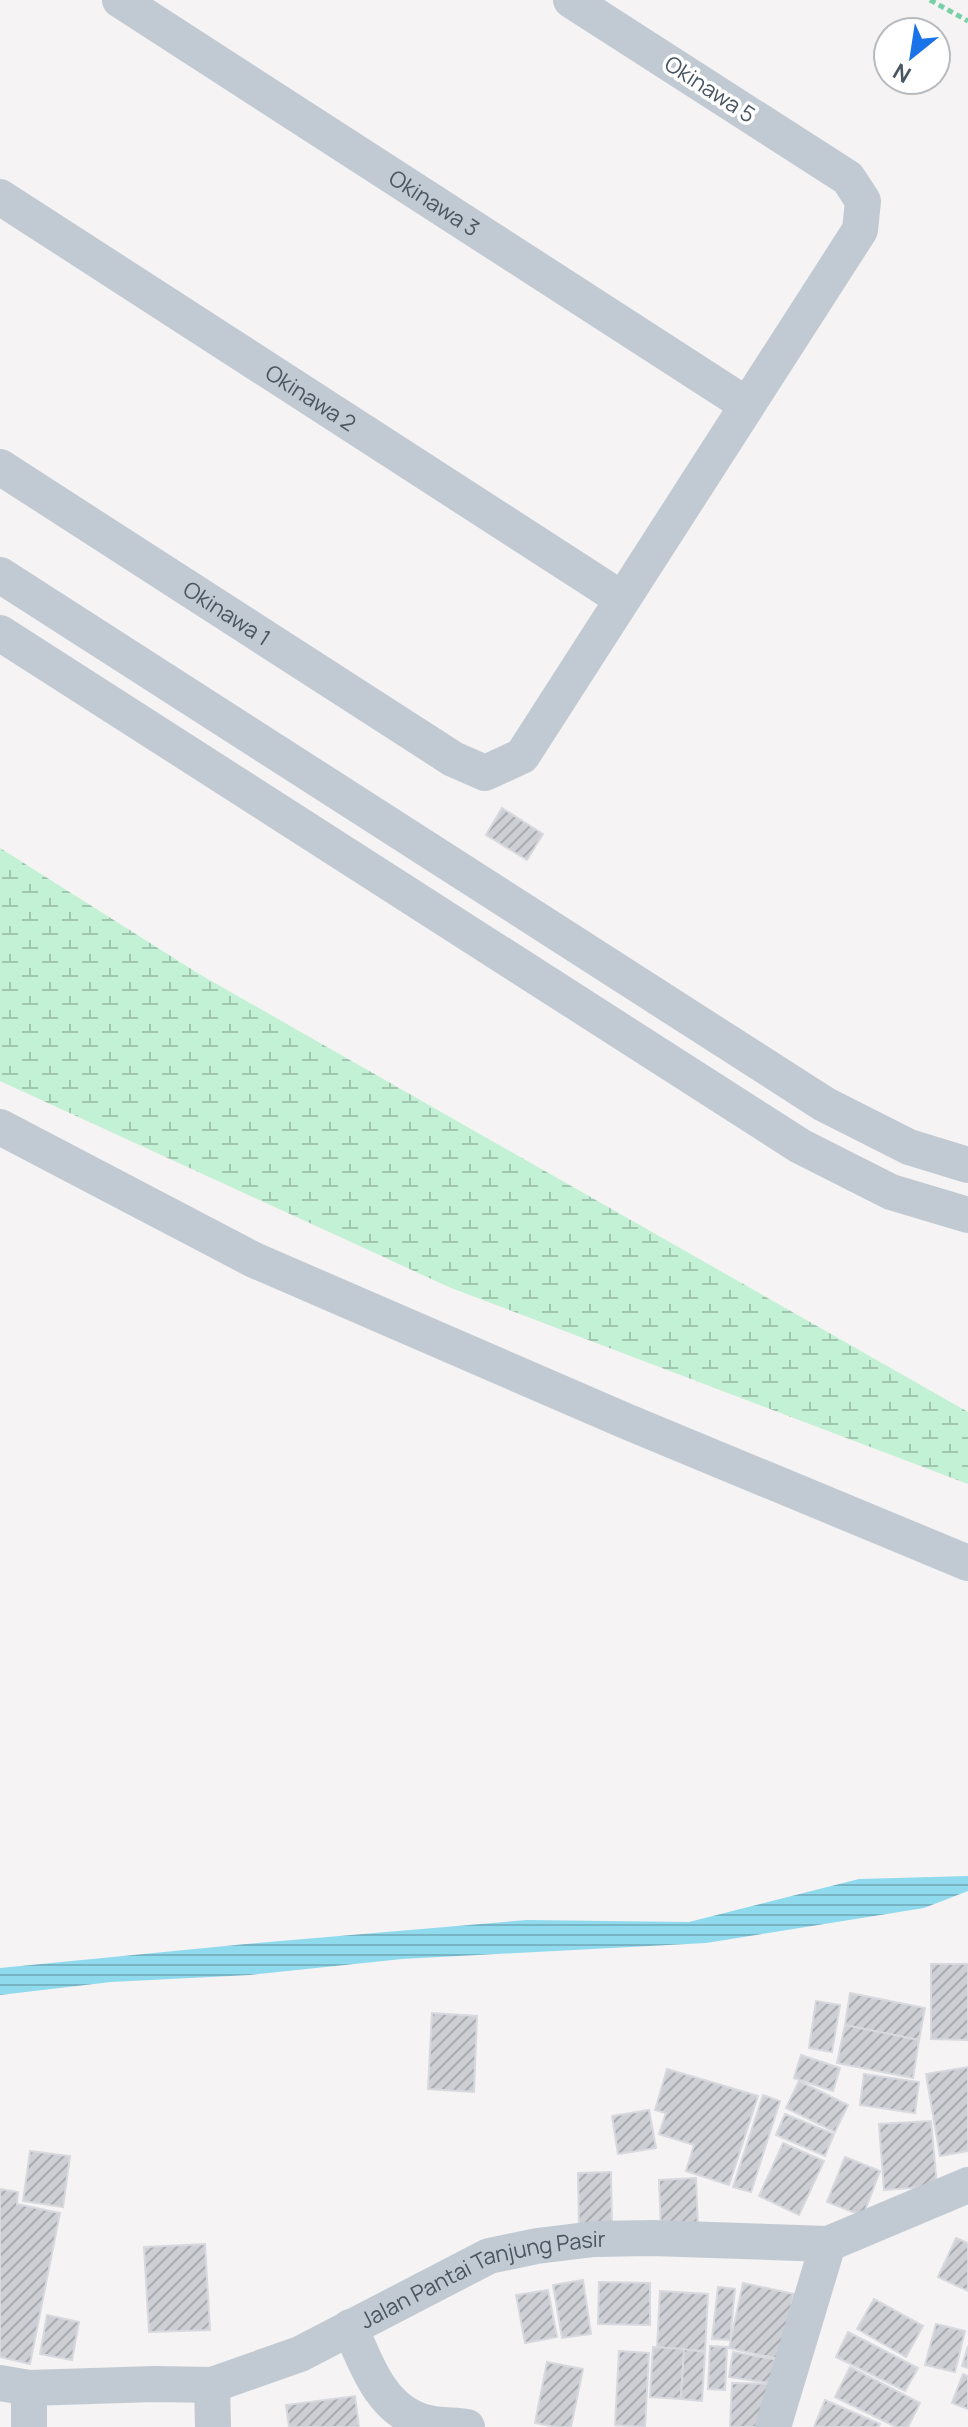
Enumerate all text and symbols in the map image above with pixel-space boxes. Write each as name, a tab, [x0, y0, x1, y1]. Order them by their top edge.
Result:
north arrow	[872, 16, 952, 96]
street label: Okinawa 5	[659, 49, 761, 129]
text: N	[888, 56, 916, 90]
street label: Okinawa 3	[383, 163, 485, 243]
street label: Okinawa 2	[260, 357, 362, 438]
street label: Okinawa 1	[177, 574, 276, 653]
street label: Jalan Pantai Tanjung Pasir	[355, 2224, 606, 2335]

